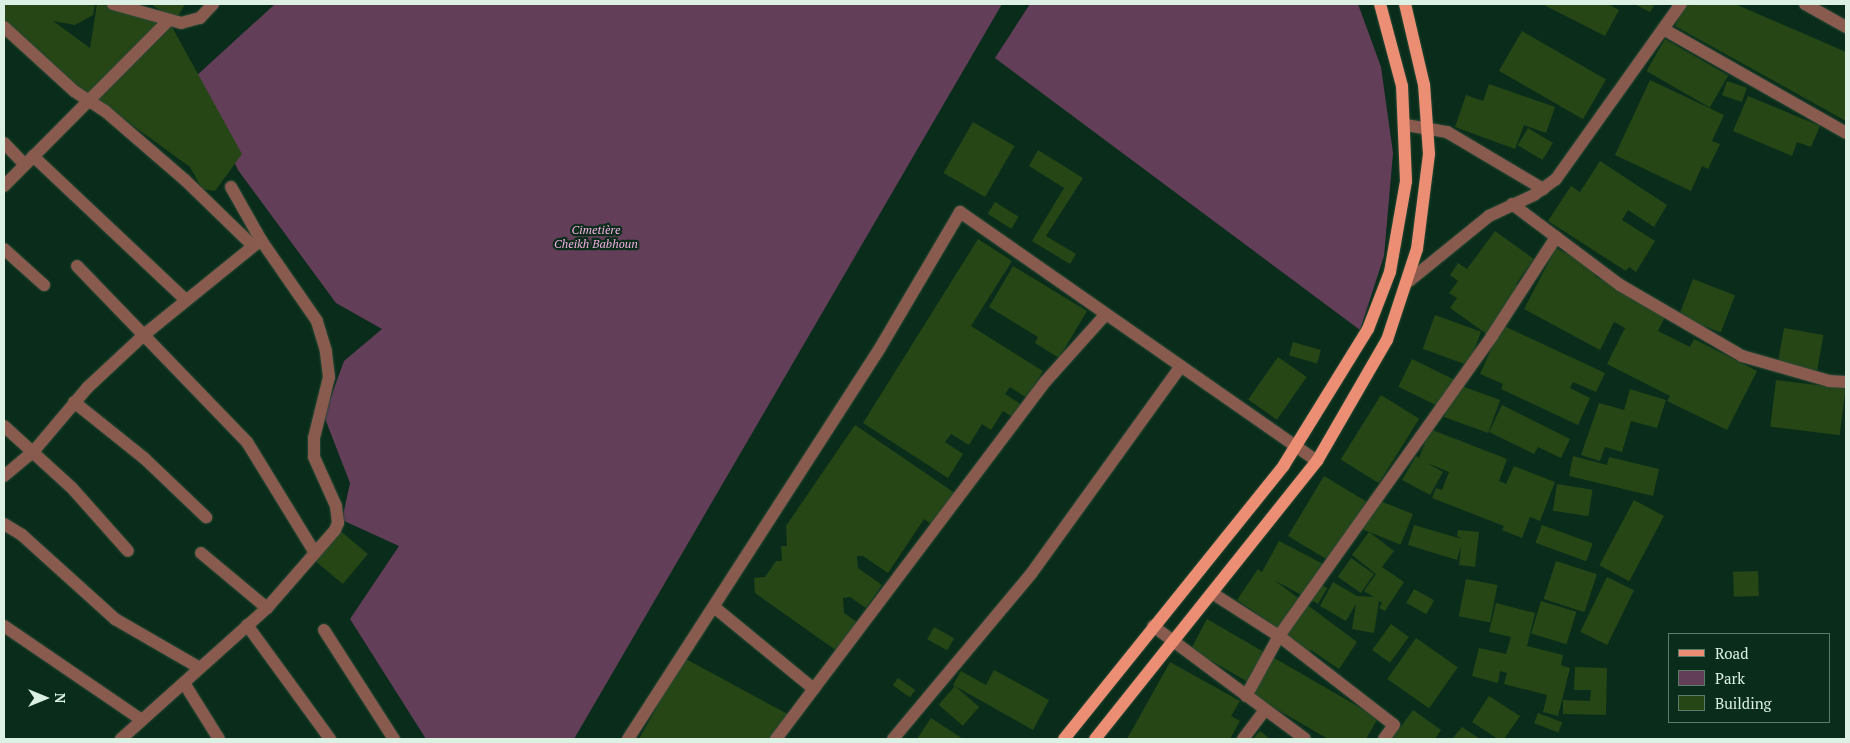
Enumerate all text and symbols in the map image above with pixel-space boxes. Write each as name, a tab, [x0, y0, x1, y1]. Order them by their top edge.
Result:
park label: Cimetière Cheikh Babhoun	[554, 223, 638, 251]
legend	[1668, 633, 1830, 723]
text: Road	[1715, 643, 1748, 663]
text: Park	[1715, 668, 1745, 688]
north arrow	[20, 673, 70, 723]
text: N	[51, 693, 70, 703]
text: Building	[1715, 693, 1772, 713]

